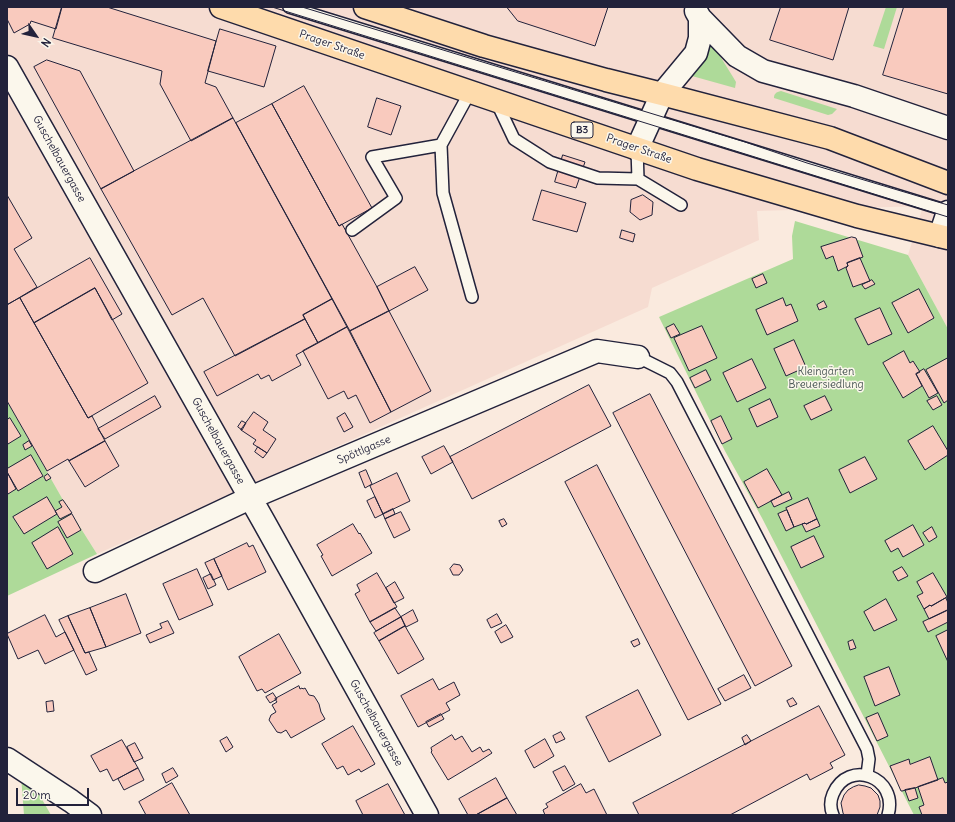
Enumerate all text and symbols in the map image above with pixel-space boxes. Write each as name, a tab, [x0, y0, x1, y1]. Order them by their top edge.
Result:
north arrow	[16, 16, 56, 56]
street label: Prager Straße	[297, 28, 367, 62]
text: N	[38, 36, 54, 50]
street label: Guschelbauergasse	[30, 113, 88, 205]
road number: B3	[571, 122, 593, 138]
street label: Prager Straße	[604, 132, 674, 166]
park label: Kleingärten Breuersiedlung	[788, 365, 864, 391]
street label: Guschelbauergasse	[189, 395, 247, 487]
street label: Spöttlgasse	[335, 433, 393, 467]
street label: Guschelbauergasse	[347, 677, 405, 769]
scale bar	[18, 780, 91, 806]
text: 20 m	[23, 787, 51, 802]

